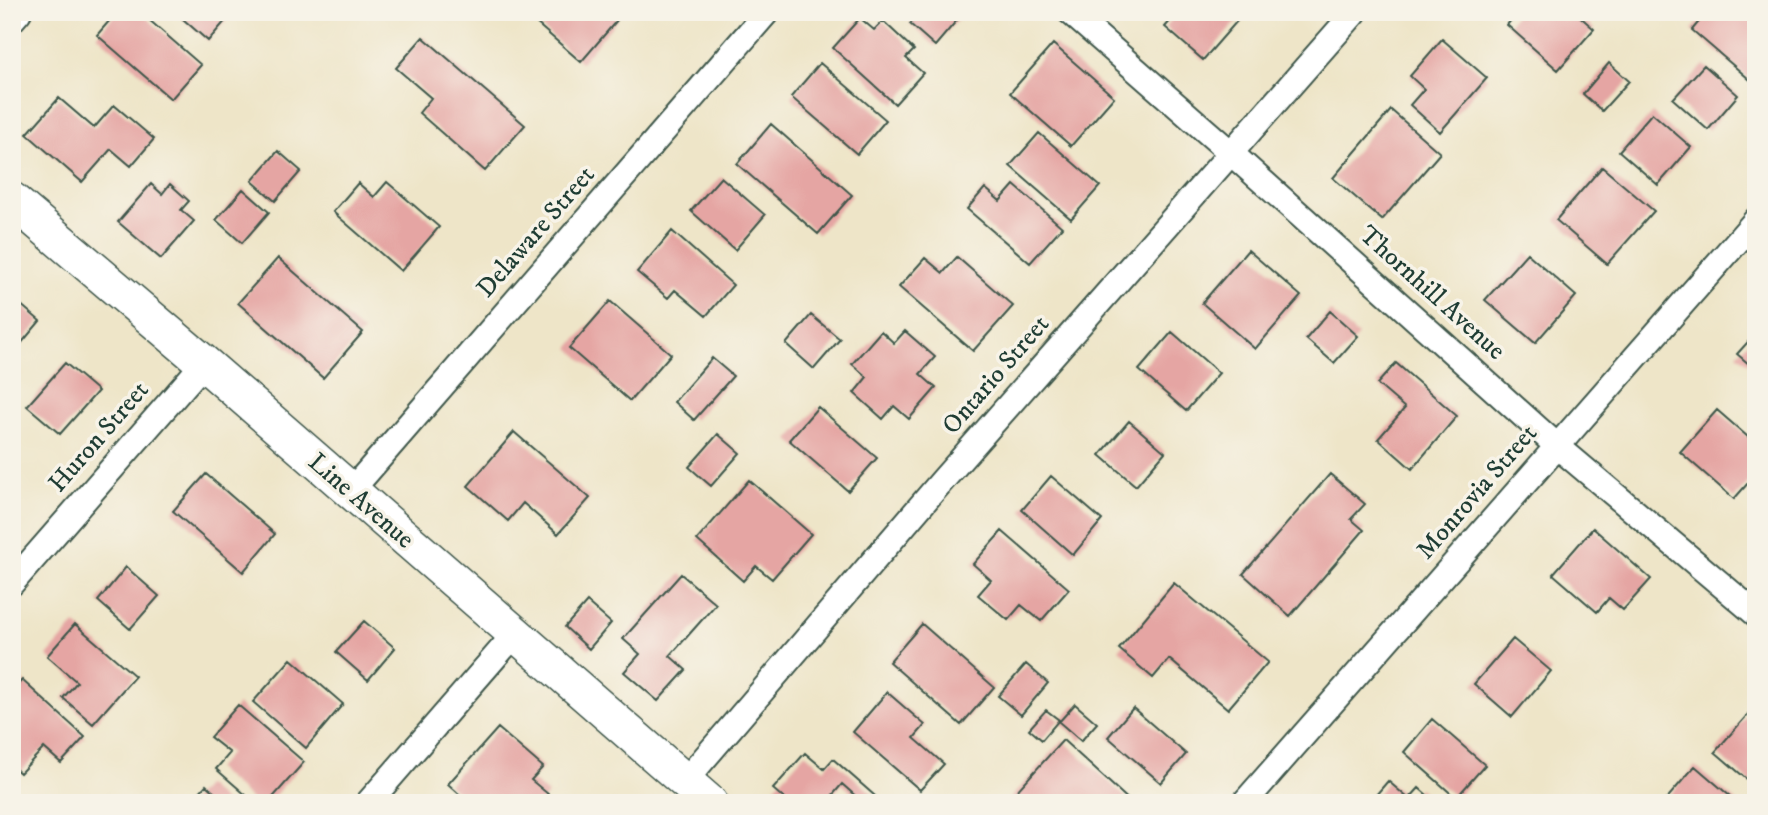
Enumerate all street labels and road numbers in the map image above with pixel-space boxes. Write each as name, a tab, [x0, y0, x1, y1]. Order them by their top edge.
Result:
street label: Delaware Street	[470, 159, 602, 305]
street label: Thornhill Avenue	[1352, 219, 1512, 367]
street label: Ontario Street	[935, 309, 1057, 441]
street label: Huron Street	[42, 374, 156, 500]
street label: Monrovia Street	[1409, 418, 1545, 566]
street label: Line Avenue	[301, 446, 421, 556]

